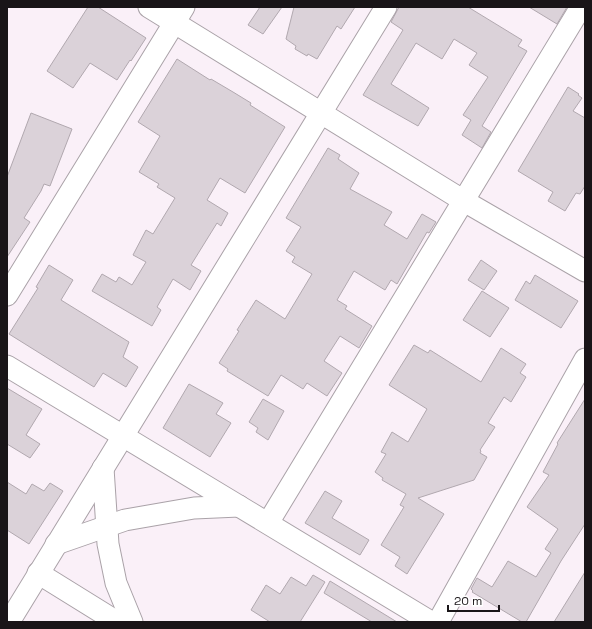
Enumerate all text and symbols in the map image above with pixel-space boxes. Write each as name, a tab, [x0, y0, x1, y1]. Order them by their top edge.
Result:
scale bar	[448, 587, 499, 613]
text: 20 m	[454, 593, 482, 609]

